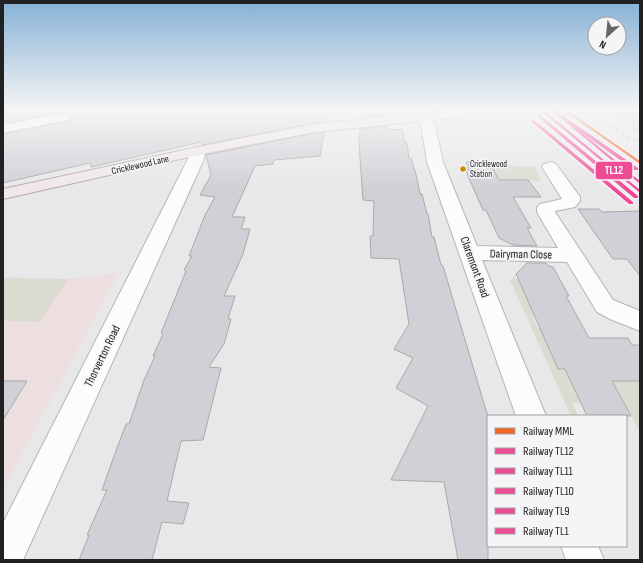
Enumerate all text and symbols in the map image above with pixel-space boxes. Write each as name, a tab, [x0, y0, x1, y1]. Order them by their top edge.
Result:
north arrow	[587, 16, 627, 56]
text: N	[597, 37, 608, 52]
street label: Cricklewood Lane	[110, 153, 170, 177]
place label: Cricklewood Station	[470, 159, 507, 180]
line badge: TL12	[595, 161, 633, 180]
marker: Cricklewood Station	[458, 164, 468, 174]
text: TL12	[605, 164, 623, 177]
street label: Claremont Road	[457, 234, 493, 300]
street label: Dairyman Close	[490, 246, 552, 263]
street label: Thorverton Road	[81, 323, 124, 390]
legend	[487, 415, 627, 547]
text: Railway MML	[523, 424, 574, 439]
text: Railway TL12	[523, 444, 574, 459]
text: Railway TL11	[523, 464, 574, 479]
text: Railway TL10	[523, 484, 574, 499]
text: Railway TL9	[523, 504, 570, 519]
text: Railway TL1	[523, 524, 569, 539]

